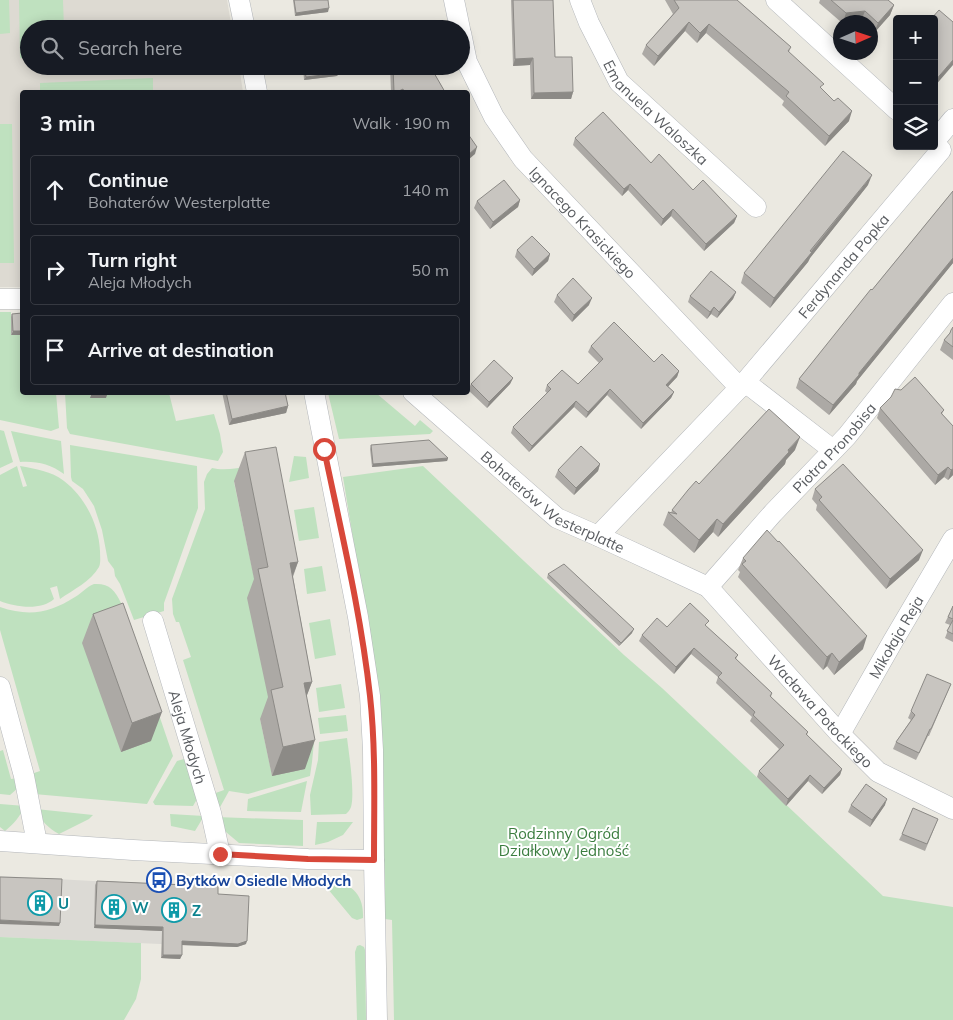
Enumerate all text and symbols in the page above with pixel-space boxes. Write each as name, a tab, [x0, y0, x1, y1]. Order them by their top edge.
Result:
north arrow	[833, 15, 878, 60]
map controls	[893, 15, 938, 150]
button: +	[893, 15, 938, 60]
search box	[20, 20, 470, 75]
icon: search	[38, 34, 66, 62]
text: Search here	[78, 36, 182, 60]
street label: Emanuela Waloszka	[600, 56, 713, 169]
button: −	[893, 60, 938, 105]
button: layers	[893, 105, 938, 150]
text: 3 min	[40, 110, 95, 136]
text: Walk · 190 m	[352, 113, 450, 133]
street label: Ignacego Krasickiego	[525, 162, 640, 282]
text: Continue	[88, 168, 168, 192]
icon: ahead	[41, 176, 69, 204]
text: 140 m	[402, 180, 449, 200]
text: Bohaterów Westerplatte	[88, 192, 270, 212]
street label: Ferdynanda Popka	[794, 210, 893, 322]
text: Turn right	[88, 248, 177, 272]
icon: right	[41, 256, 69, 284]
text: 50 m	[412, 260, 449, 280]
text: Aleja Młodych	[88, 272, 192, 292]
icon: arrive	[41, 336, 69, 364]
text: Arrive at destination	[88, 338, 274, 362]
street label: Piotra Pronobisa	[788, 398, 880, 497]
route start	[313, 438, 336, 461]
street label: Bohaterów Westerplatte	[477, 446, 628, 557]
street label: Mikołaja Reja	[864, 592, 927, 682]
street label: Wacława Potockiego	[764, 651, 877, 771]
street label: Aleja Młodych	[165, 687, 211, 786]
park label: Rodzinny Ogród Działkowy Jedność	[499, 824, 629, 860]
route end	[209, 843, 232, 866]
bus stop icon: Bytków Osiedle Młodych	[146, 867, 172, 893]
place label: Bytków Osiedle Młodych	[176, 871, 351, 890]
building icon: U	[27, 890, 53, 916]
place label: U	[58, 894, 69, 913]
building icon: W	[101, 894, 127, 920]
building icon: Z	[161, 897, 187, 923]
place label: W	[132, 898, 149, 917]
place label: Z	[192, 901, 201, 920]

